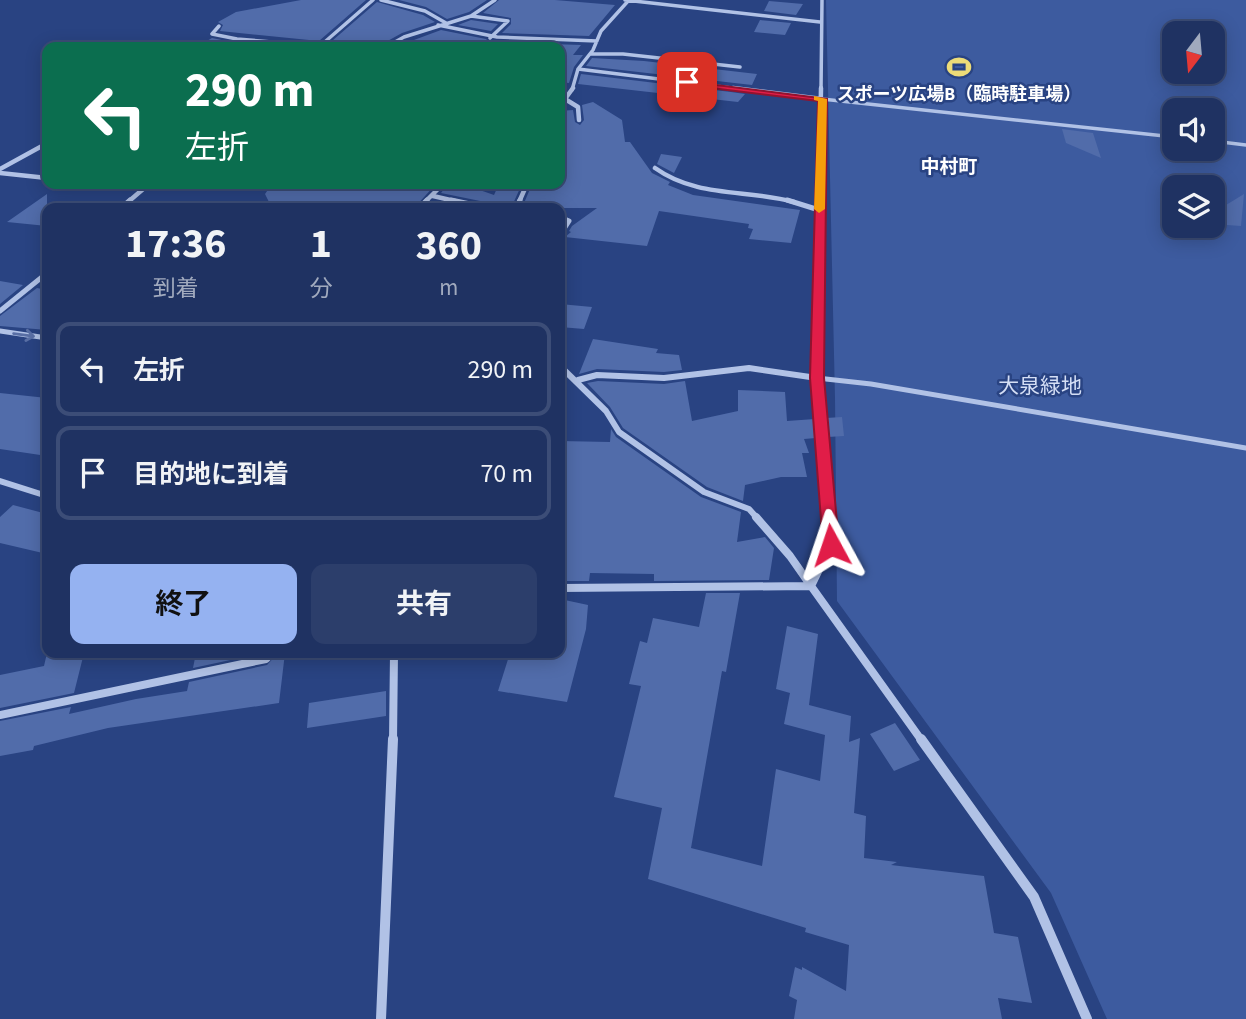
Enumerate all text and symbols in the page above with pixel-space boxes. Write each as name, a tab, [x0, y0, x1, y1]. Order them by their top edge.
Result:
north arrow	[1162, 21, 1225, 84]
map controls	[1162, 21, 1225, 238]
pin	[657, 52, 717, 112]
sports icon: スポーツ広場B（臨時駐車場）	[945, 53, 973, 81]
text: 290 m	[185, 56, 314, 126]
icon: arrive	[668, 63, 706, 101]
icon: left	[70, 70, 161, 161]
place label: スポーツ広場B（臨時駐車場）	[837, 82, 1081, 107]
button: sound	[1162, 98, 1225, 161]
text: 左折	[185, 125, 249, 171]
district label: 中村町	[920, 154, 978, 181]
button: layers	[1162, 175, 1225, 238]
text: 17:36	[125, 214, 226, 274]
text: 1	[310, 214, 332, 274]
text: 360	[415, 216, 482, 276]
text: m	[439, 271, 458, 304]
text: 到着	[153, 272, 199, 305]
text: 分	[309, 272, 332, 305]
one-way arrow	[12, 328, 35, 341]
icon: left	[74, 350, 112, 388]
text: 290 m	[467, 351, 533, 388]
text: 左折	[133, 352, 185, 389]
park label: 大泉緑地	[998, 371, 1082, 401]
icon: arrive	[74, 454, 112, 492]
text: 70 m	[480, 455, 533, 492]
text: 目的地に到着	[133, 456, 289, 493]
position arrow	[794, 508, 868, 582]
button: 終了	[70, 564, 297, 644]
button: 共有	[311, 564, 537, 644]

